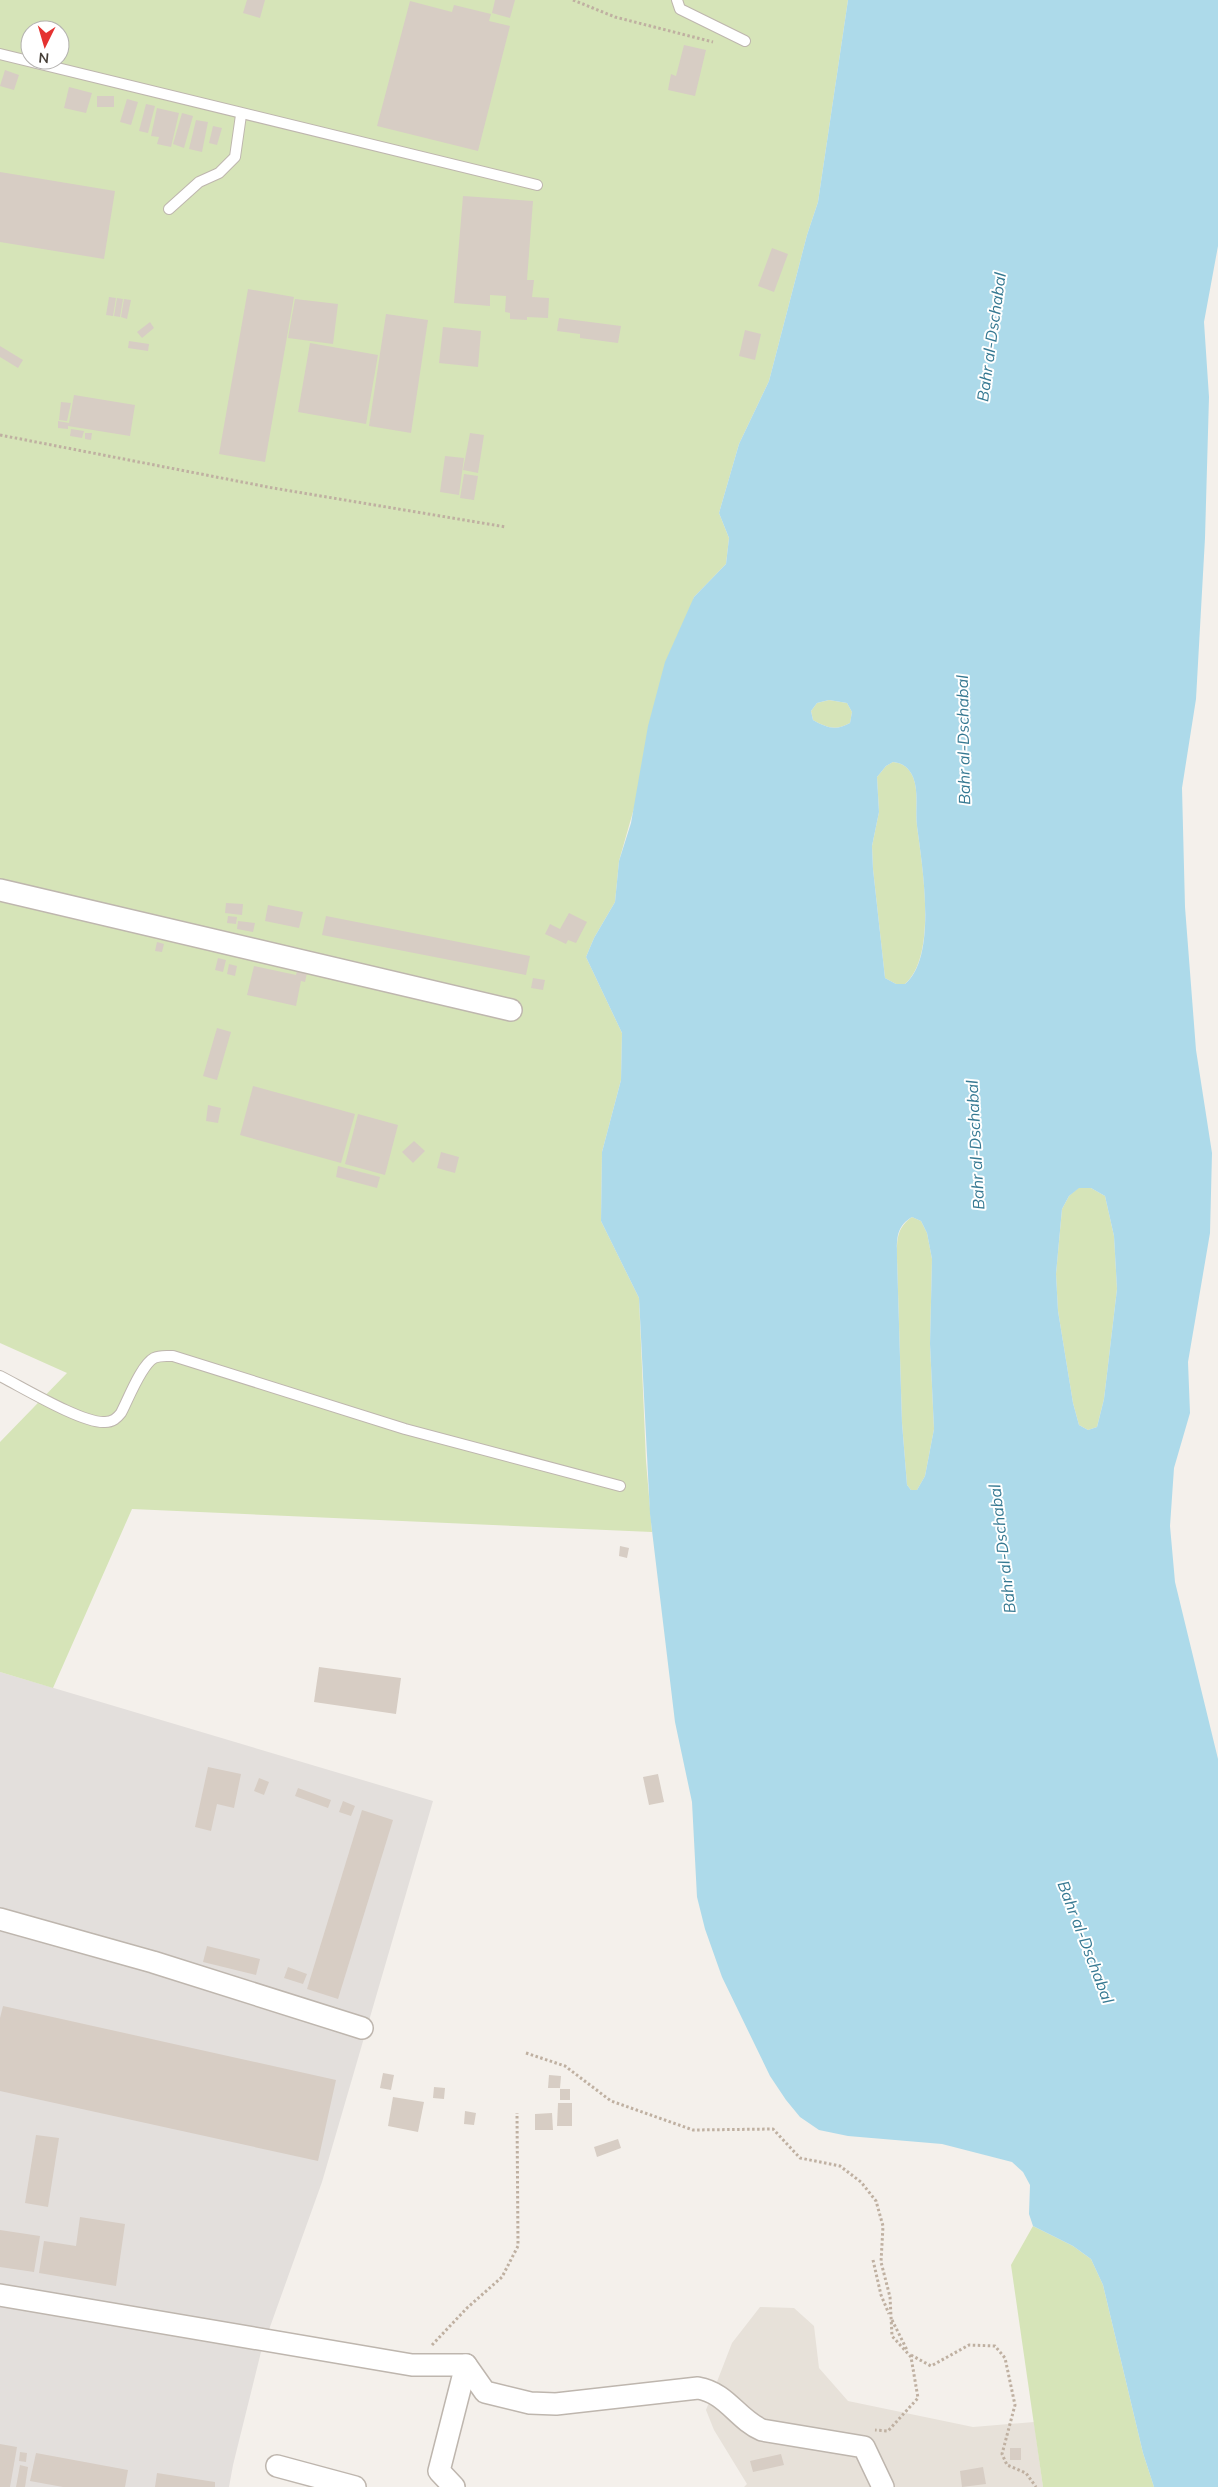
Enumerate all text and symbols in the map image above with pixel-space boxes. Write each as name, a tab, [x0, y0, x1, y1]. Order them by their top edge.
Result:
north arrow	[20, 20, 70, 70]
text: N	[38, 49, 50, 67]
water label: Bahr al-Dschabal	[972, 271, 1010, 403]
water label: Bahr al-Dschabal	[952, 675, 974, 805]
water label: Bahr al-Dschabal	[962, 1079, 988, 1210]
water label: Bahr al-Dschabal	[984, 1483, 1020, 1615]
water label: Bahr al-Dschabal	[1053, 1878, 1119, 2006]

